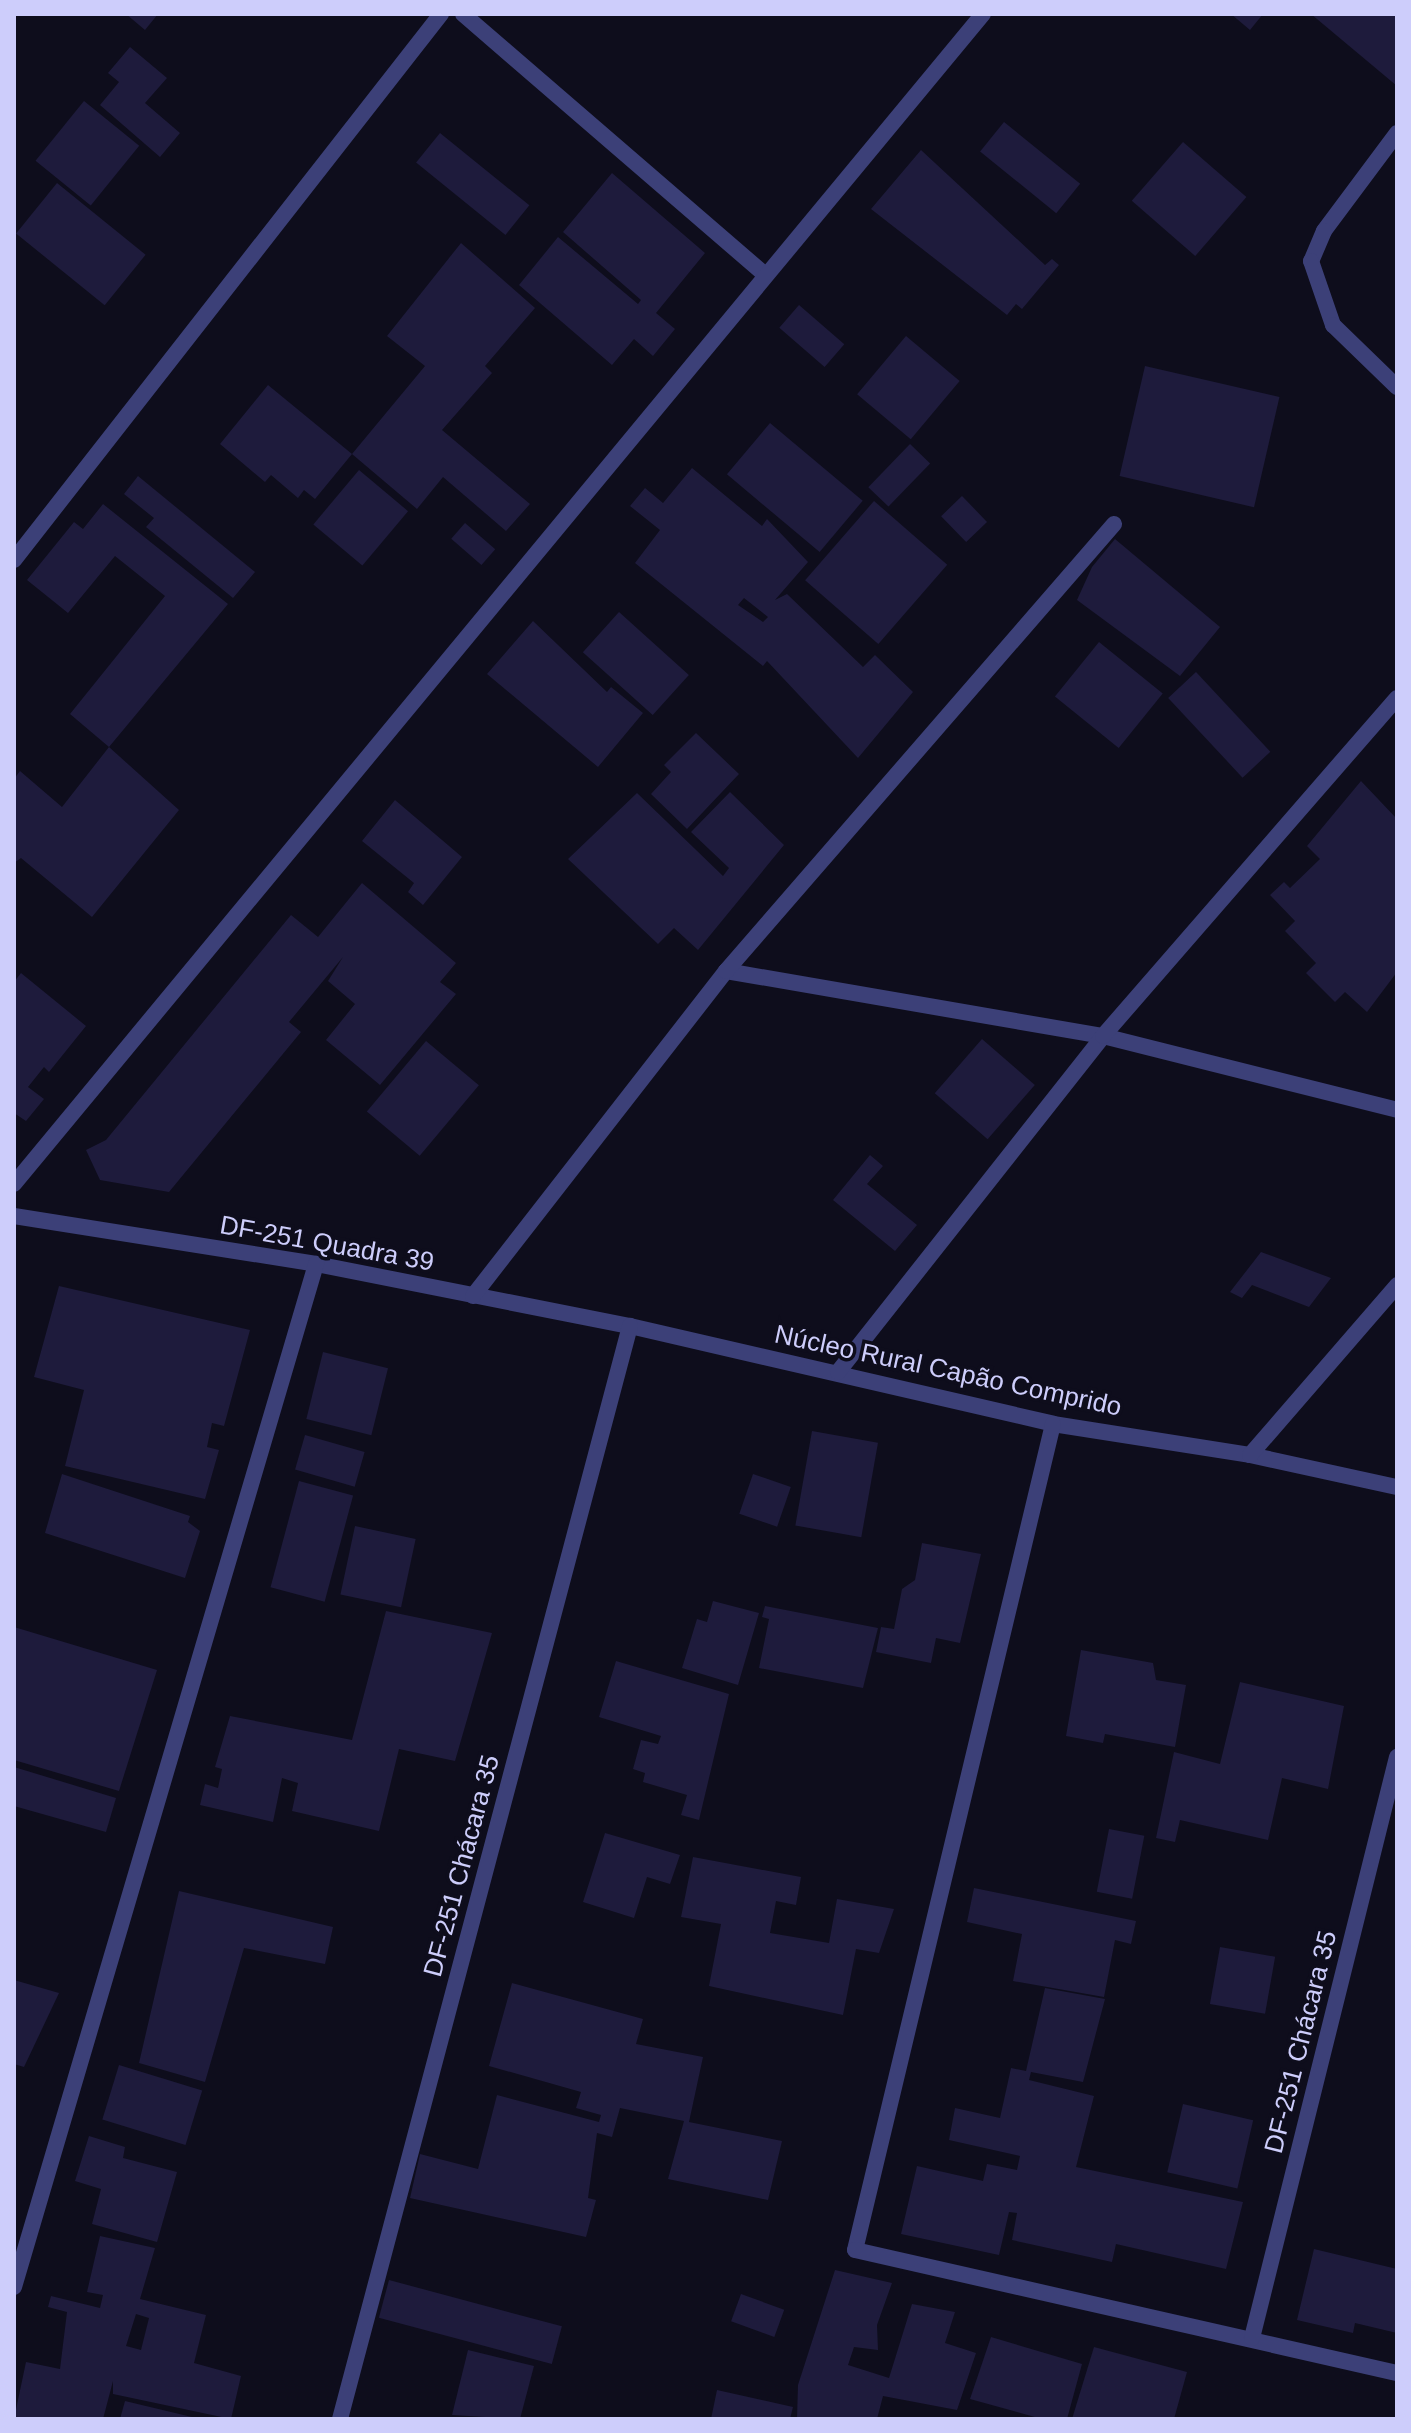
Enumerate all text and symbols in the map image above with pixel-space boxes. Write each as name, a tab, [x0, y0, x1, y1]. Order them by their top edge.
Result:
street label: DF-251 Quadra 39	[218, 1210, 436, 1278]
street label: Núcleo Rural Capão Comprido	[772, 1319, 1124, 1423]
street label: DF-251 Chácara 35	[417, 1752, 507, 1980]
street label: DF-251 Chácara 35	[1258, 1927, 1344, 2157]

